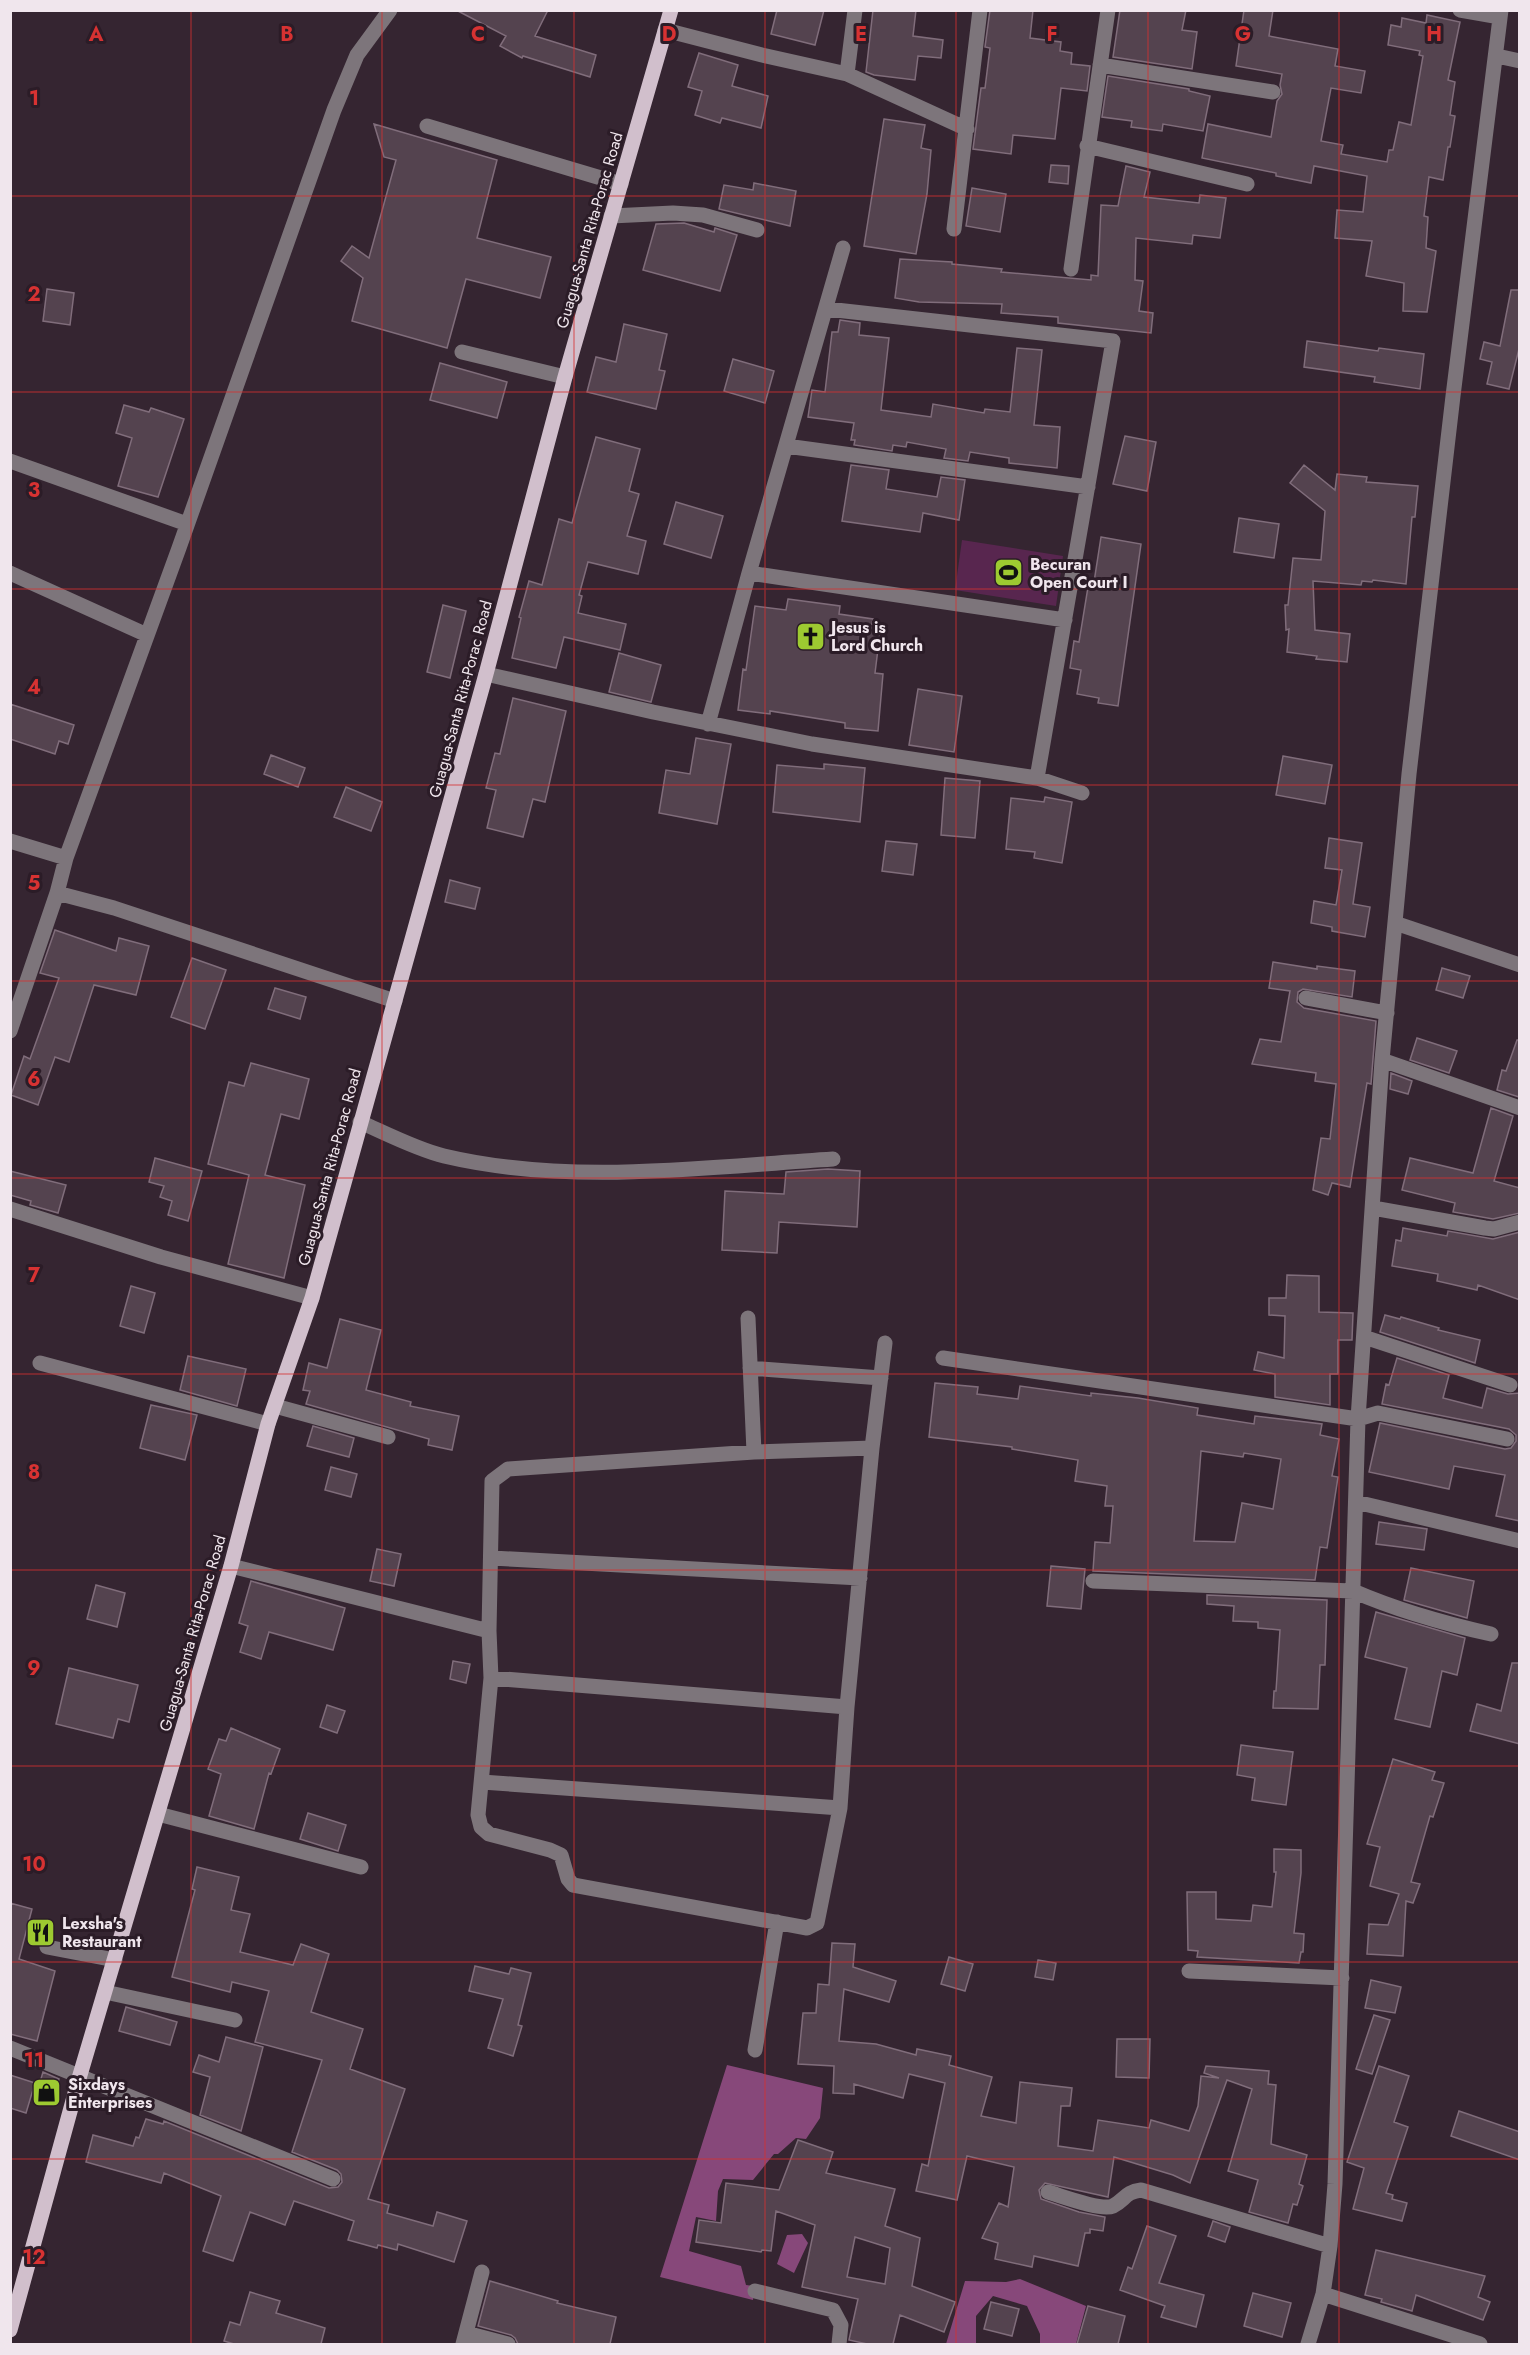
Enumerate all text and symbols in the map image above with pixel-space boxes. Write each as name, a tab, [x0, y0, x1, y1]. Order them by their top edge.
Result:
text: A	[88, 20, 104, 49]
text: B	[280, 20, 294, 49]
text: C	[471, 20, 485, 49]
text: D	[662, 20, 676, 49]
text: E	[855, 20, 867, 49]
text: F	[1046, 20, 1058, 49]
text: G	[1235, 20, 1251, 49]
text: H	[1426, 20, 1442, 49]
text: 1	[29, 84, 39, 113]
street label: Guagua-Santa Rita-Porac Road	[550, 129, 629, 331]
text: 2	[27, 280, 41, 309]
text: 3	[28, 476, 40, 505]
place label: Becuran Open Court I	[1030, 553, 1128, 594]
sports icon: Becuran Open Court I	[993, 557, 1025, 589]
street label: Guagua-Santa Rita-Porac Road	[423, 598, 498, 800]
place label: Jesus is Lord Church	[828, 616, 923, 657]
church icon: Jesus is Lord Church	[794, 620, 826, 652]
text: 4	[27, 673, 41, 702]
text: 5	[28, 869, 41, 898]
text: 6	[27, 1065, 41, 1094]
street label: Guagua-Santa Rita-Porac Road	[292, 1066, 367, 1268]
text: 7	[28, 1261, 41, 1290]
text: 8	[28, 1458, 40, 1487]
street label: Guagua-Santa Rita-Porac Road	[153, 1532, 232, 1734]
text: 9	[27, 1654, 41, 1683]
text: 10	[22, 1850, 46, 1879]
place label: Lexsha's Restaurant	[62, 1912, 142, 1953]
restaurant icon: Lexsha's Restaurant	[25, 1916, 57, 1948]
text: 11	[24, 2046, 44, 2075]
place label: Sixdays Enterprises	[68, 2073, 152, 2114]
shop icon: Sixdays Enterprises	[31, 2077, 63, 2109]
text: 12	[22, 2243, 46, 2272]

